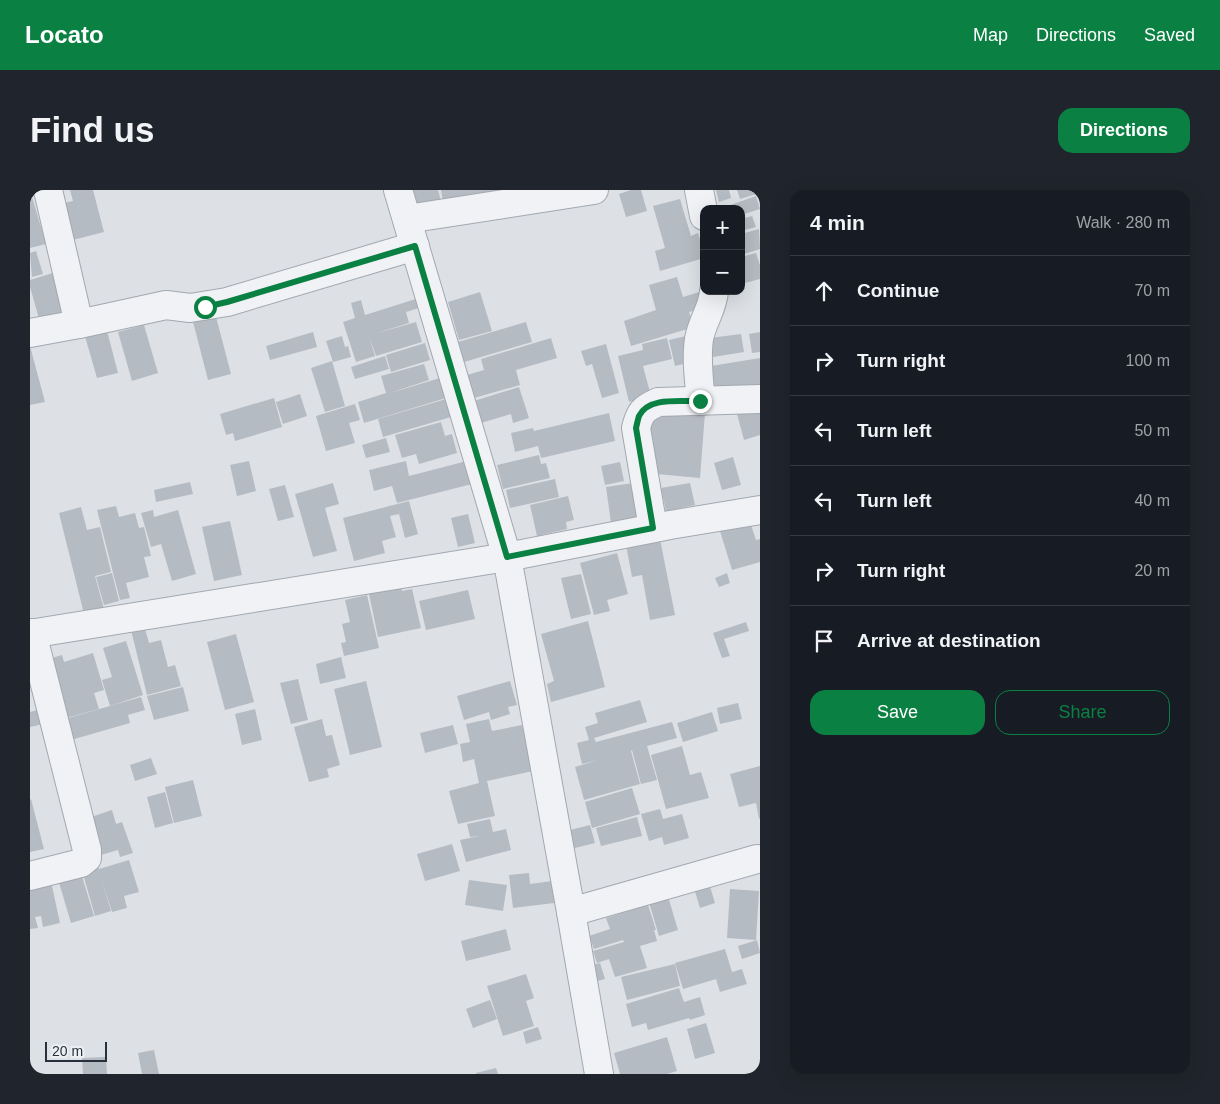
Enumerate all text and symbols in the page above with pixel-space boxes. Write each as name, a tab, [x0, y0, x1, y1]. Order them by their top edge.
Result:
text: Locato	[25, 21, 104, 48]
text: Map	[973, 25, 1008, 45]
text: Directions	[1036, 25, 1116, 45]
text: Saved	[1144, 25, 1195, 45]
button: Directions	[1058, 108, 1190, 153]
text: Find us	[30, 110, 154, 149]
map controls	[700, 205, 745, 295]
button: +	[700, 205, 745, 250]
text: 4 min	[810, 211, 865, 234]
text: Walk · 280 m	[1076, 214, 1170, 231]
button: −	[700, 250, 745, 295]
icon: ahead	[810, 277, 838, 305]
text: Continue	[857, 280, 939, 301]
text: 70 m	[1134, 282, 1170, 299]
route start	[194, 296, 217, 319]
icon: right	[810, 347, 838, 375]
text: Turn right	[857, 350, 945, 371]
text: 100 m	[1126, 352, 1170, 369]
route end	[689, 390, 712, 413]
icon: left	[810, 417, 838, 445]
text: Turn left	[857, 420, 932, 441]
text: 50 m	[1134, 422, 1170, 439]
icon: left	[810, 487, 838, 515]
text: Turn left	[857, 490, 932, 511]
text: 40 m	[1134, 492, 1170, 509]
icon: right	[810, 557, 838, 585]
text: Turn right	[857, 560, 945, 581]
text: 20 m	[1134, 562, 1170, 579]
icon: arrive	[810, 627, 838, 655]
text: Arrive at destination	[857, 630, 1041, 651]
button: Save	[810, 690, 985, 735]
button: Share	[995, 690, 1170, 735]
scale bar	[45, 1039, 108, 1062]
text: 20 m	[52, 1043, 83, 1059]

